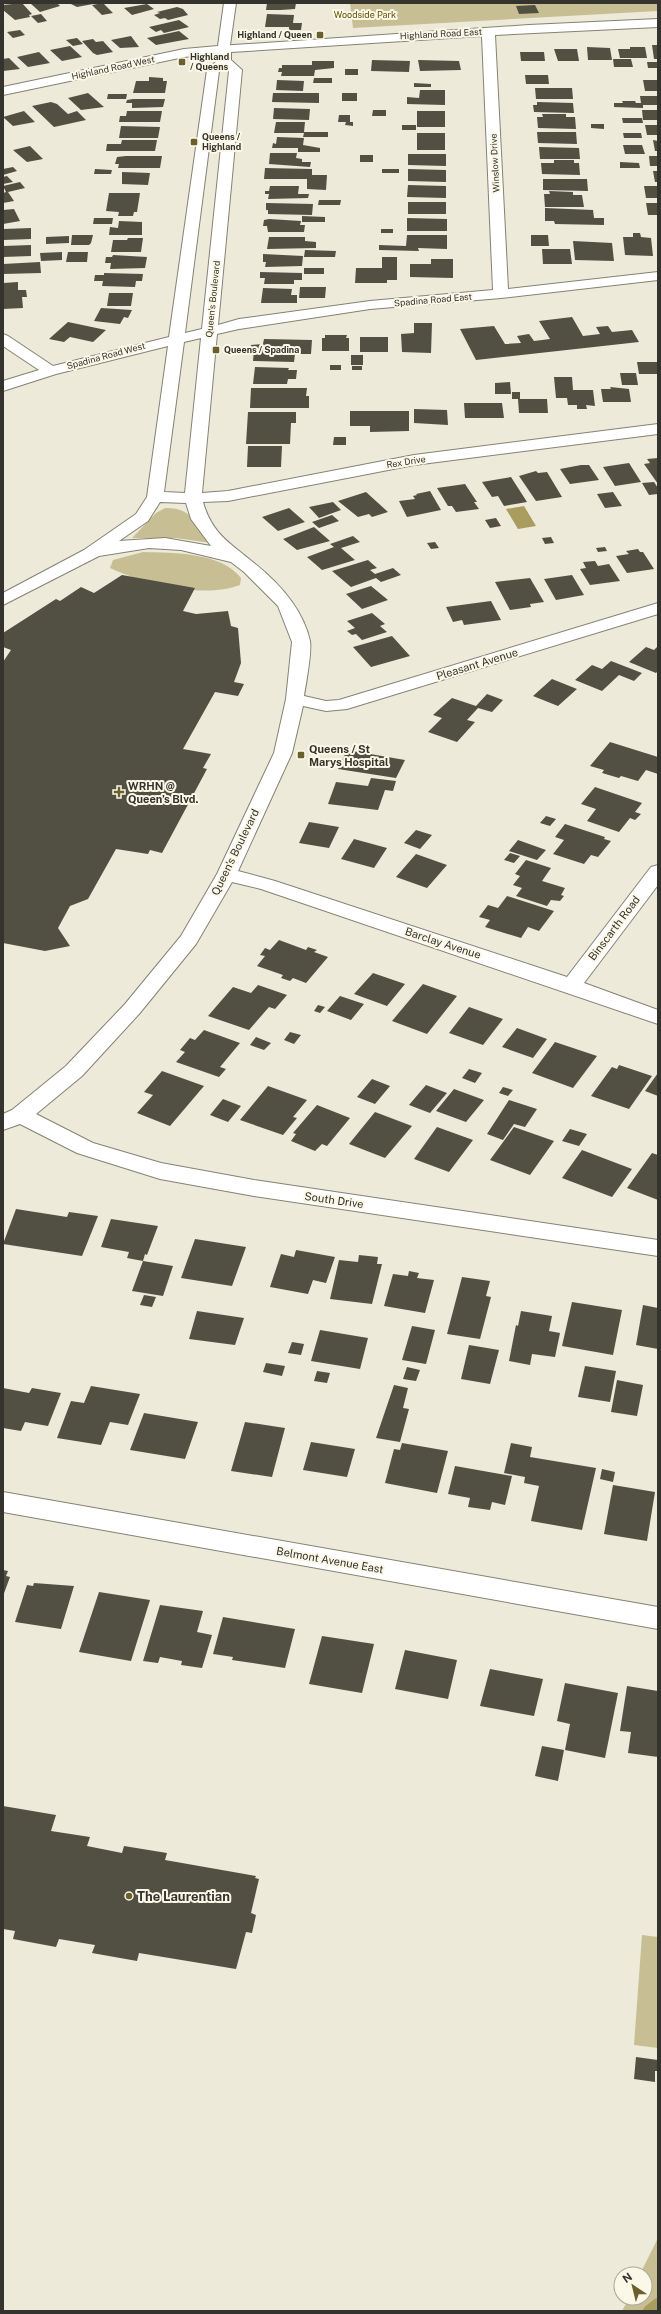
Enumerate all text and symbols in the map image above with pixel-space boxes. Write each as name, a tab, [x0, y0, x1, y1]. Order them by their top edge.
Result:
park label: Woodside Park	[334, 9, 396, 20]
street label: Highland Road East	[400, 26, 483, 41]
place label: Highland / Queen	[237, 29, 312, 40]
marker: Highland / Queen	[315, 30, 325, 40]
place label: Highland / Queens	[190, 51, 229, 72]
street label: Highland Road West	[70, 53, 156, 82]
marker: Highland / Queens	[177, 57, 187, 67]
place label: Queens / Highland	[202, 131, 241, 152]
street label: Winslow Drive	[487, 133, 502, 193]
marker: Queens / Highland	[189, 137, 199, 147]
street label: Queen's Boulevard	[203, 260, 222, 338]
street label: Spadina Road East	[393, 291, 473, 308]
street label: Spadina Road West	[65, 340, 147, 371]
place label: Queens / Spadina	[224, 344, 299, 355]
marker: Queens / Spadina	[211, 345, 221, 355]
street label: Rex Drive	[386, 453, 426, 470]
street label: Pleasant Avenue	[435, 646, 519, 682]
place label: Queens / St Marys Hospital	[309, 743, 389, 768]
marker: Queens / St Marys Hospital	[296, 750, 306, 760]
place label: WRHN @ Queen’s Blvd.	[128, 780, 198, 805]
marker: WRHN @ Queen’s Blvd.	[113, 786, 125, 798]
street label: Queen's Boulevard	[209, 807, 261, 897]
street label: Binscarth Road	[586, 893, 642, 963]
street label: Barclay Avenue	[404, 925, 482, 961]
street label: South Drive	[304, 1190, 364, 1210]
street label: Belmont Avenue East	[275, 1545, 385, 1575]
place label: The Laurentian	[137, 1889, 230, 1904]
marker: The Laurentian	[124, 1891, 134, 1901]
north arrow	[613, 2266, 653, 2306]
text: N	[620, 2270, 634, 2285]

